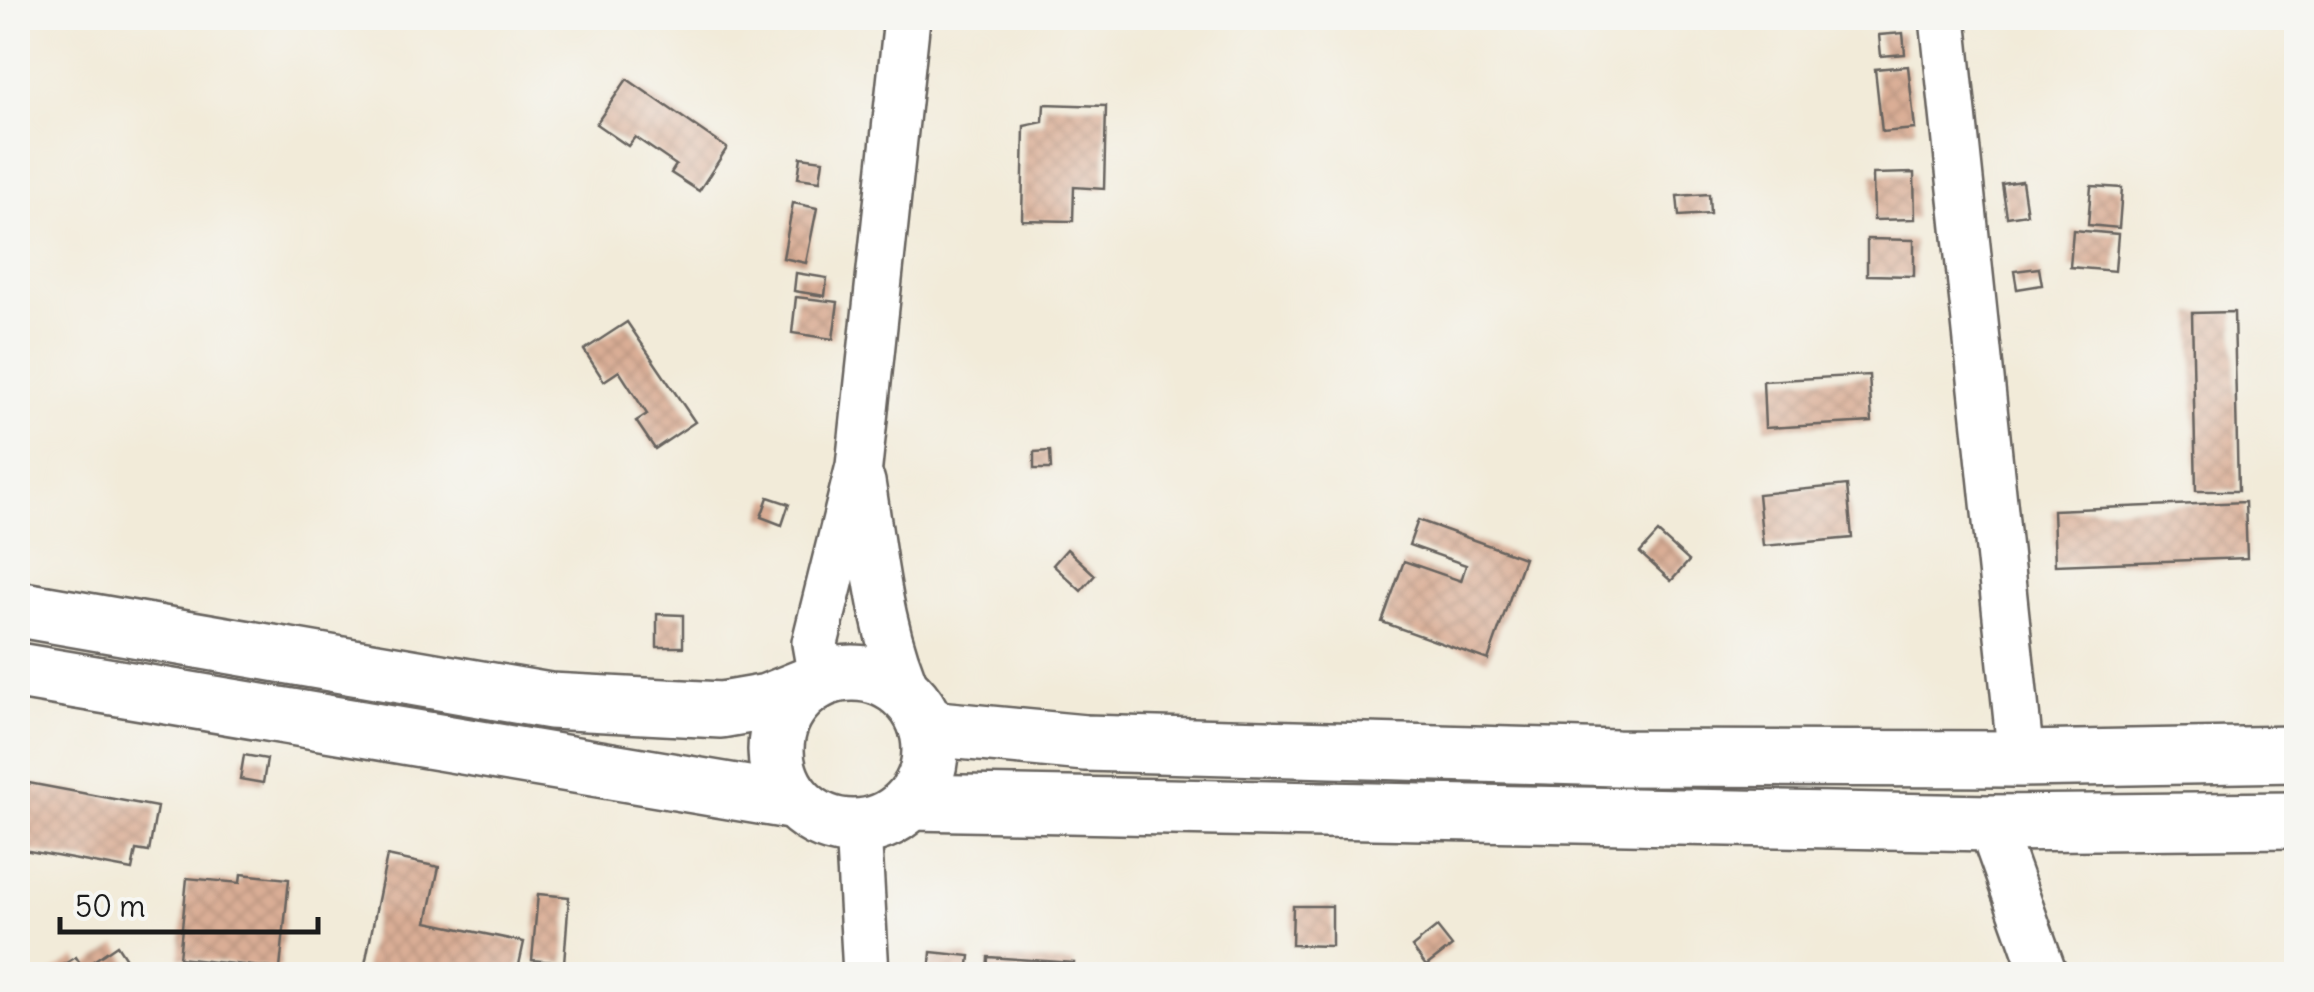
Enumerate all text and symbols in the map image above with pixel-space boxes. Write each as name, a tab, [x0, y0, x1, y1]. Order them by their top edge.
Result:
scale bar	[60, 872, 318, 934]
text: 50 m	[75, 887, 145, 925]

